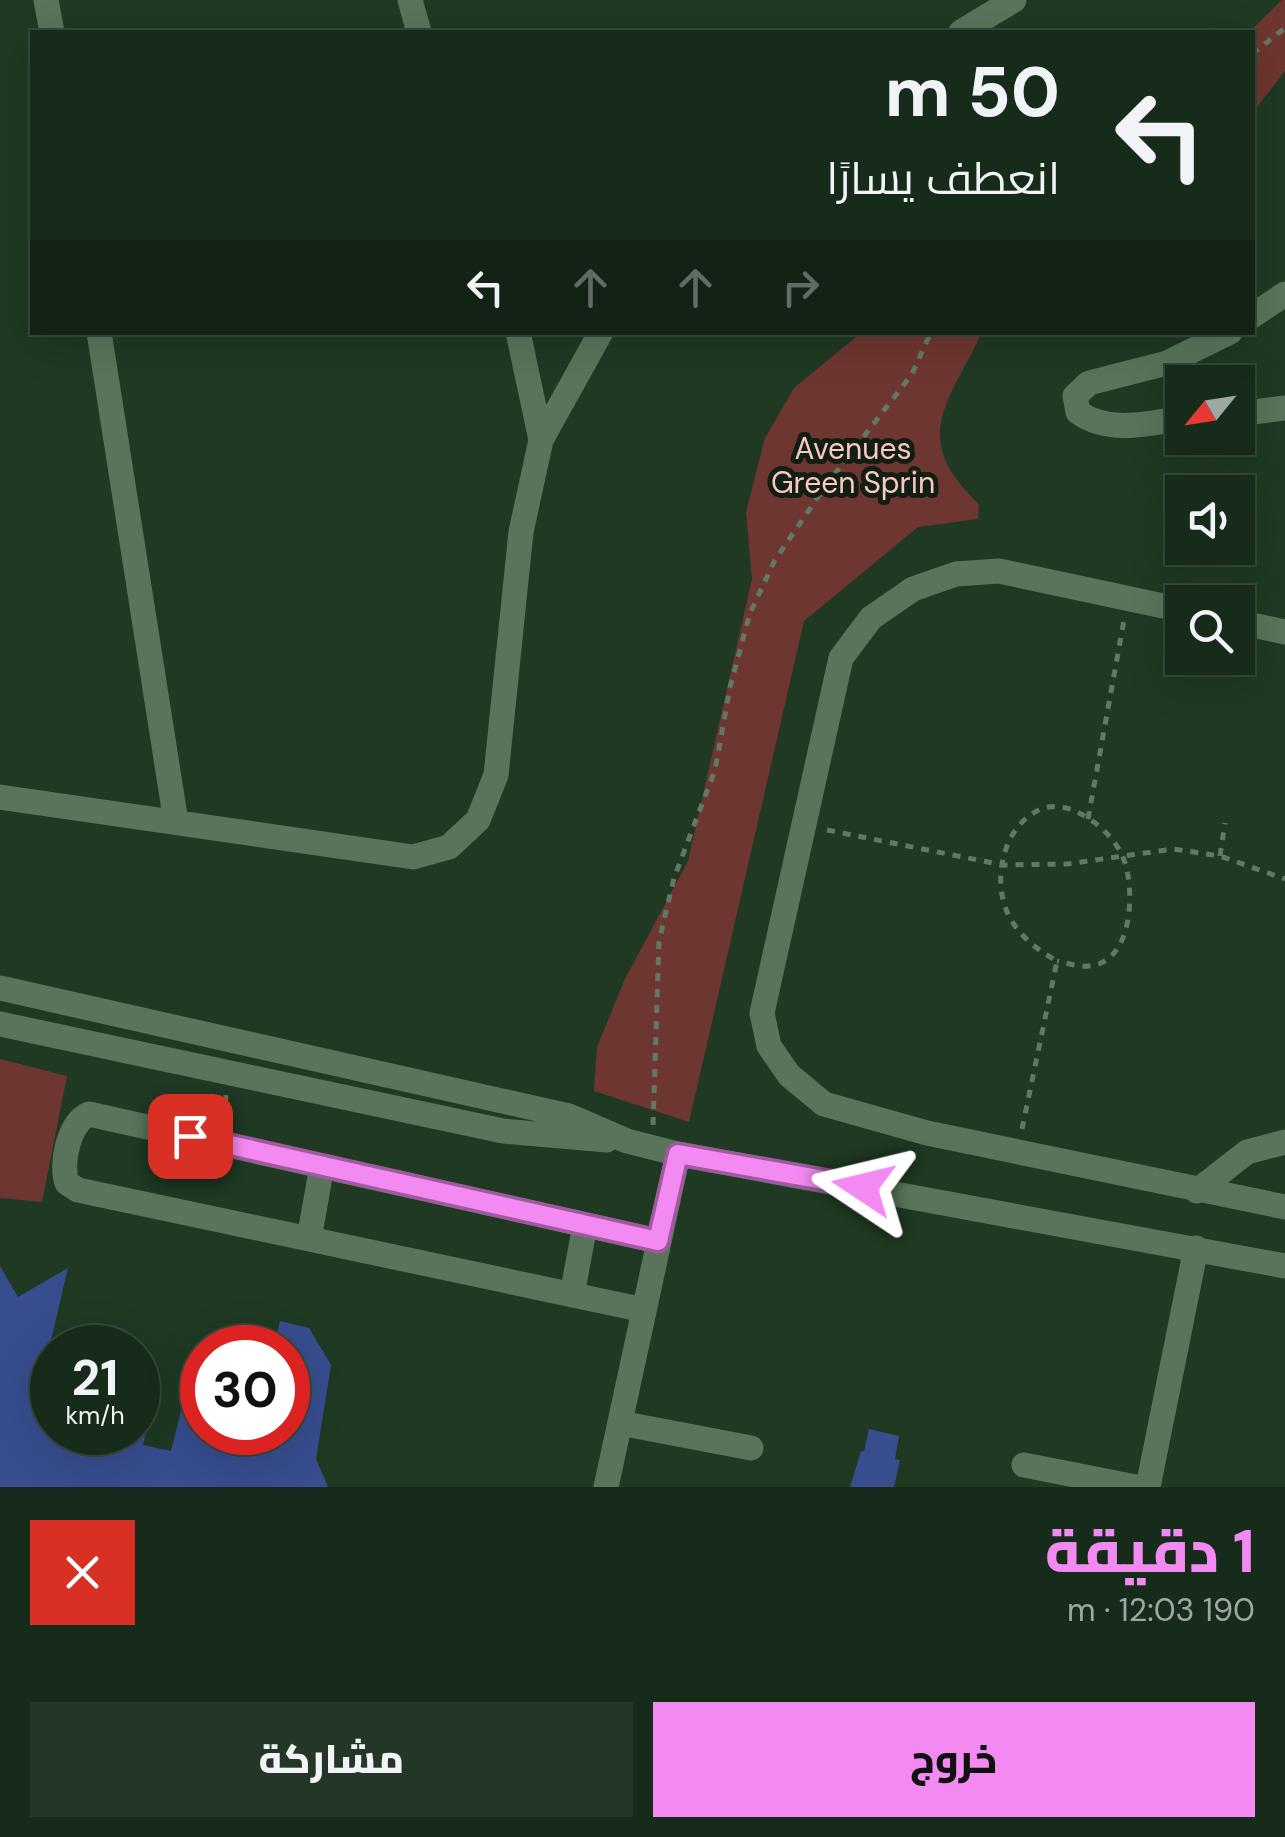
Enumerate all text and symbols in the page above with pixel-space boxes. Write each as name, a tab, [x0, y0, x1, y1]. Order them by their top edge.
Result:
text: 50 m	[885, 47, 1060, 138]
icon: left	[1095, 70, 1225, 200]
text: انعطف يسارًا	[826, 149, 1060, 208]
icon: left	[458, 260, 513, 315]
icon: ahead	[563, 260, 618, 315]
icon: ahead	[668, 260, 723, 315]
icon: right	[773, 260, 828, 315]
north arrow	[1165, 365, 1255, 455]
map controls	[1165, 365, 1255, 675]
park label: Avenues Green Sprin	[771, 429, 935, 502]
button: sound	[1165, 475, 1255, 565]
button: search	[1165, 585, 1255, 675]
pin	[148, 1094, 233, 1179]
icon: arrive	[163, 1109, 218, 1164]
position arrow	[811, 1135, 915, 1239]
speed limit sign: 30	[180, 1325, 310, 1455]
text: 21	[71, 1345, 119, 1411]
text: km/h	[65, 1399, 125, 1432]
text: 1 دقيقة	[1045, 1512, 1255, 1591]
button: close	[30, 1520, 135, 1625]
text: 190 m · 12:03	[1067, 1589, 1255, 1631]
button: مشاركة	[30, 1702, 633, 1817]
button: خروج	[653, 1702, 1255, 1817]

